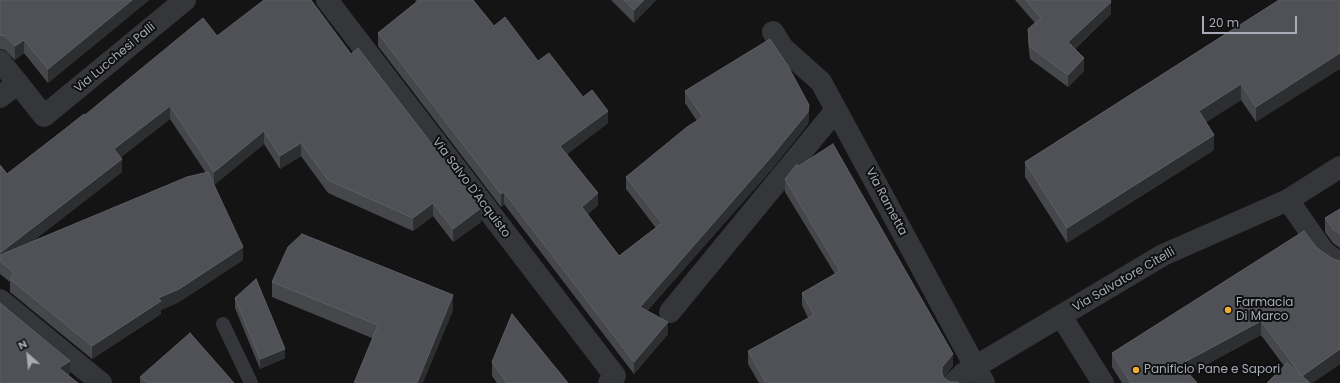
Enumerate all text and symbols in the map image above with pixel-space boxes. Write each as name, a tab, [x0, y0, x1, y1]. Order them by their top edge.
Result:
scale bar	[1204, 8, 1299, 34]
text: 20 m	[1209, 14, 1239, 31]
street label: Via Lucchesi Palli	[72, 20, 158, 96]
street label: Via Salvo D'Acquisto	[429, 135, 513, 241]
street label: Via Rametta	[862, 166, 910, 238]
street label: Via Salvatore Citelli	[1070, 245, 1178, 315]
place label: Farmacia Di Marco	[1236, 296, 1293, 324]
marker: Farmacia Di Marco	[1223, 305, 1233, 315]
north arrow	[8, 335, 48, 375]
text: N	[15, 335, 30, 353]
place label: Panificio Pane e Sapori	[1144, 363, 1280, 377]
marker: Panificio Pane e Sapori	[1131, 365, 1141, 375]

